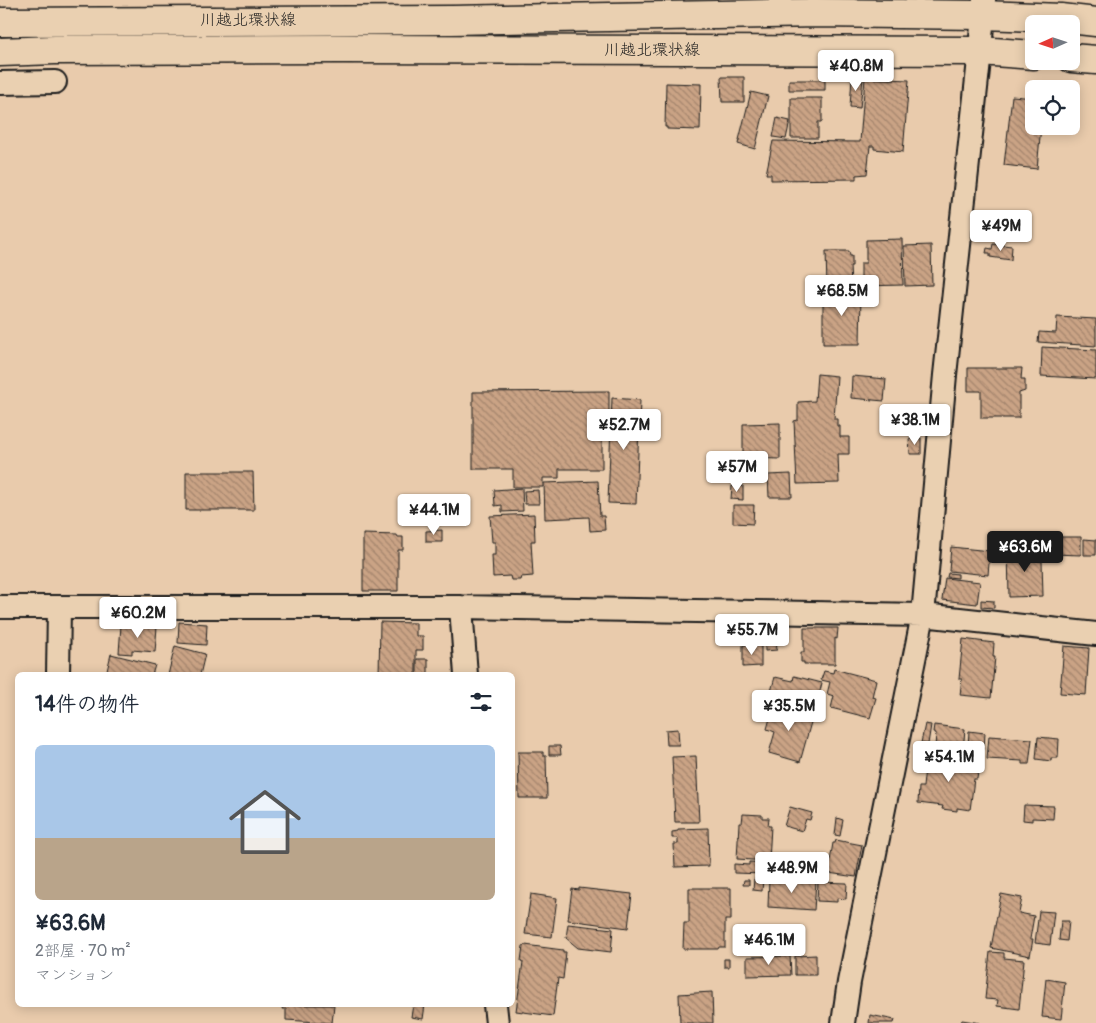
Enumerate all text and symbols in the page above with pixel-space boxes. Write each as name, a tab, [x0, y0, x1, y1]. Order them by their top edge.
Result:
street label: 川越北環状線	[200, 10, 296, 30]
north arrow	[1025, 15, 1080, 70]
map controls	[1025, 15, 1080, 135]
street label: 川越北環状線	[604, 40, 700, 60]
pin: ¥40.8M	[815, 49, 897, 92]
text: ¥40.8M	[829, 56, 883, 76]
button: locate	[1025, 80, 1080, 135]
pin: ¥49M	[971, 210, 1031, 252]
text: ¥49M	[981, 216, 1021, 236]
pin: ¥68.5M	[801, 274, 883, 317]
text: ¥68.5M	[816, 281, 868, 301]
pin: ¥38.1M	[874, 404, 956, 446]
pin: ¥52.7M	[583, 408, 665, 451]
text: ¥38.1M	[890, 410, 940, 430]
text: ¥52.7M	[598, 415, 650, 435]
pin: ¥57M	[707, 450, 767, 493]
text: ¥57M	[717, 457, 757, 477]
pin: ¥44.1M	[393, 494, 475, 536]
text: ¥44.1M	[409, 500, 459, 520]
pin: ¥63.6M	[984, 530, 1066, 573]
text: ¥63.6M	[998, 537, 1052, 557]
pin: ¥60.2M	[97, 596, 179, 639]
text: ¥60.2M	[110, 603, 166, 623]
pin: ¥55.7M	[711, 614, 793, 656]
text: ¥55.7M	[726, 620, 778, 640]
icon: filters	[467, 688, 495, 716]
pin: ¥35.5M	[748, 690, 830, 732]
text: 14件の物件	[35, 691, 139, 718]
text: ¥35.5M	[763, 696, 815, 716]
pin: ¥54.1M	[908, 740, 990, 783]
text: ¥54.1M	[924, 747, 974, 767]
icon: home	[220, 777, 310, 867]
pin: ¥48.9M	[751, 852, 833, 894]
text: ¥48.9M	[766, 858, 818, 878]
text: ¥63.6M	[35, 910, 105, 937]
pin: ¥46.1M	[728, 924, 810, 966]
text: ¥46.1M	[744, 930, 794, 950]
text: 2部屋 · 70 m²	[35, 941, 131, 961]
text: マンション	[35, 965, 114, 985]

